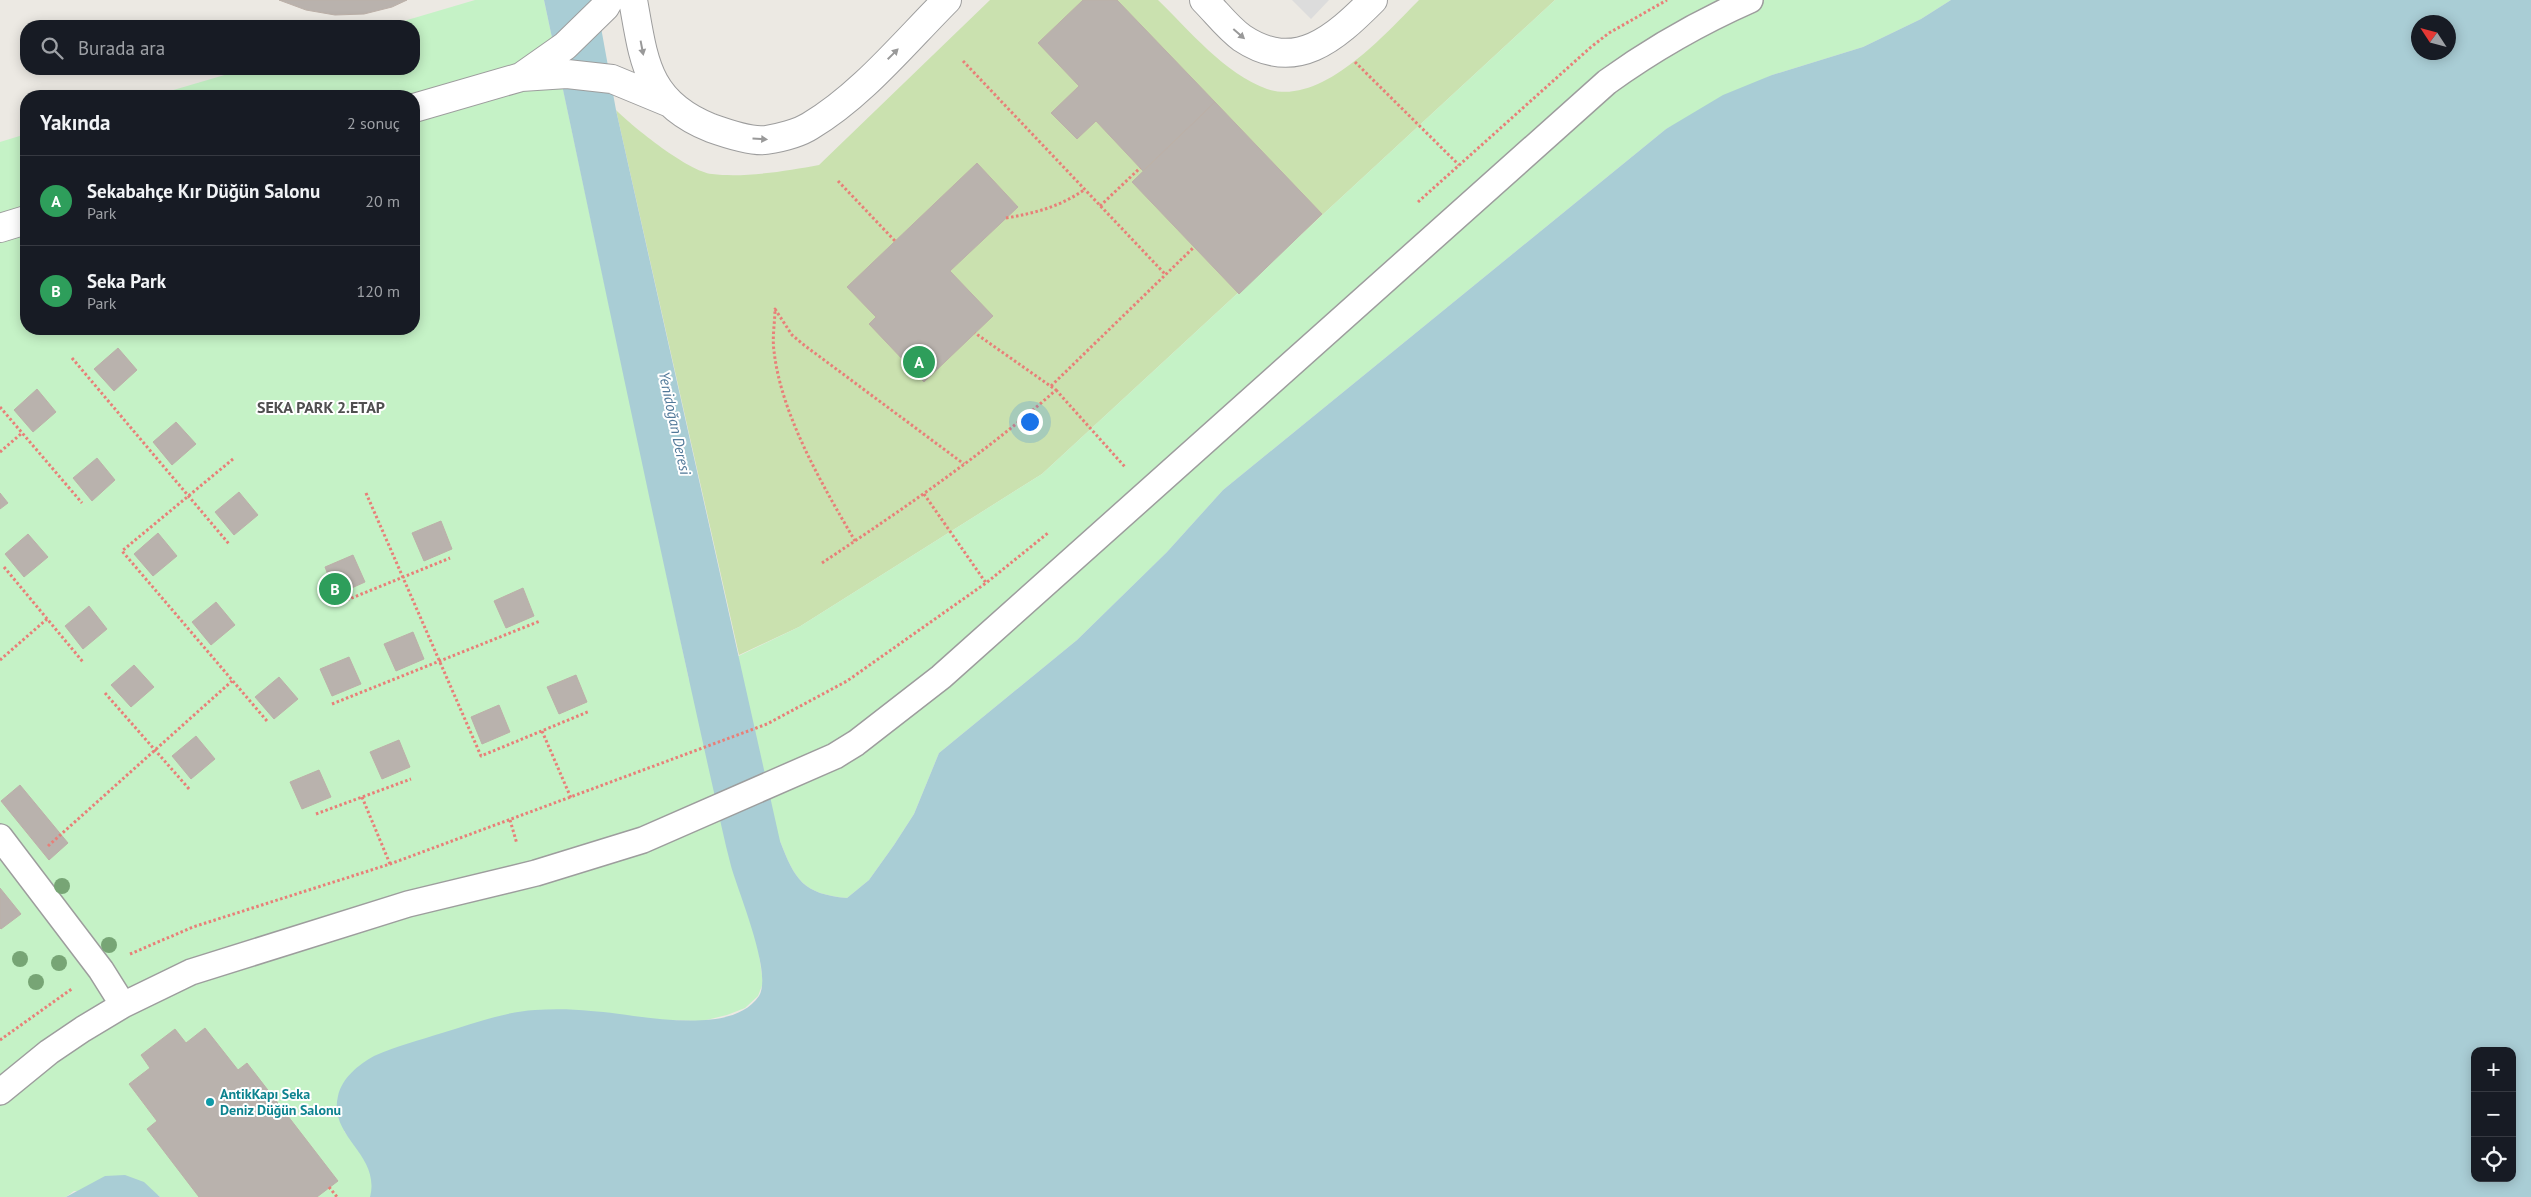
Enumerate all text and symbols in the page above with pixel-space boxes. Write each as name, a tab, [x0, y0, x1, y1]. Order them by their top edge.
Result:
north arrow	[2411, 15, 2456, 60]
search box	[20, 20, 420, 75]
one-way arrow	[1232, 28, 1245, 39]
icon: search	[38, 34, 66, 62]
text: Burada ara	[78, 36, 165, 60]
one-way arrow	[638, 40, 646, 55]
one-way arrow	[887, 48, 899, 60]
text: Yakında	[40, 109, 110, 136]
text: 2 sonuç	[347, 113, 400, 133]
one-way arrow	[753, 135, 769, 143]
text: Sekabahçe Kır Düğün Salonu	[87, 179, 320, 203]
text: A	[51, 191, 61, 211]
text: 20 m	[365, 191, 400, 211]
text: Park	[87, 203, 116, 223]
text: Seka Park	[87, 269, 166, 293]
text: B	[51, 281, 61, 301]
text: 120 m	[357, 281, 400, 301]
text: Park	[87, 293, 116, 313]
pin: A	[903, 343, 935, 381]
water label: Yenidoğan Deresi	[655, 370, 695, 478]
district label: SEKA PARK 2.ETAP	[257, 397, 385, 417]
your location	[1017, 409, 1043, 435]
pin: B	[319, 570, 351, 608]
map controls	[2471, 1047, 2516, 1182]
button: +	[2471, 1047, 2516, 1092]
place label: AntikKapı Seka Deniz Düğün Salonu	[220, 1085, 341, 1119]
button: −	[2471, 1092, 2516, 1137]
marker: AntikKapı Seka Deniz Düğün Salonu	[204, 1096, 216, 1108]
button: locate	[2471, 1137, 2516, 1182]

